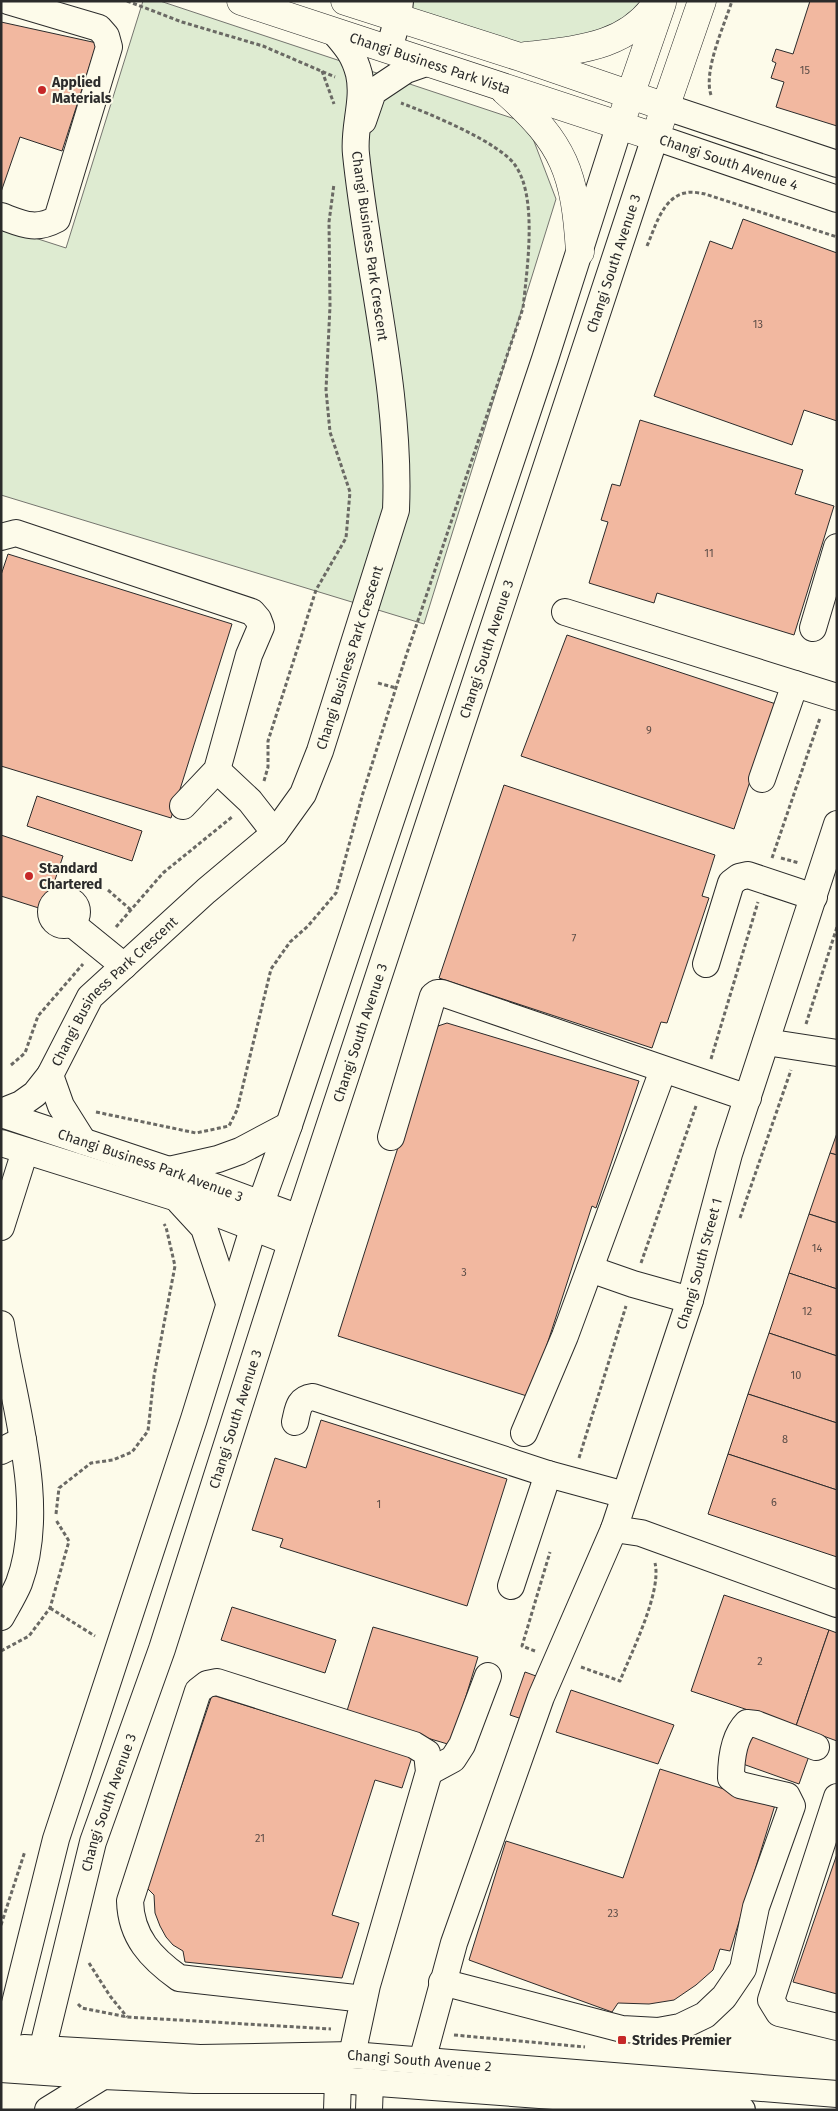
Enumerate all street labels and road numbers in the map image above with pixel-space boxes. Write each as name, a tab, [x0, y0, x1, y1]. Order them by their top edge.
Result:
street label: Changi Business Park Vista	[347, 29, 513, 98]
street label: Changi South Avenue 4	[657, 131, 801, 194]
street label: Changi Business Park Crescent	[348, 150, 391, 343]
street label: Changi South Avenue 3	[583, 192, 645, 335]
street label: Changi Business Park Crescent	[313, 563, 387, 752]
street label: Changi South Avenue 3	[456, 578, 518, 721]
street label: Changi Business Park Crescent	[48, 913, 182, 1069]
street label: Changi South Avenue 3	[330, 961, 391, 1104]
street label: Changi Business Park Avenue 3	[56, 1126, 245, 1206]
street label: Changi South Street 1	[673, 1196, 726, 1332]
street label: Changi South Avenue 3	[206, 1348, 266, 1491]
street label: Changi South Avenue 3	[78, 1731, 140, 1873]
street label: Changi South Avenue 2	[347, 2047, 492, 2075]

